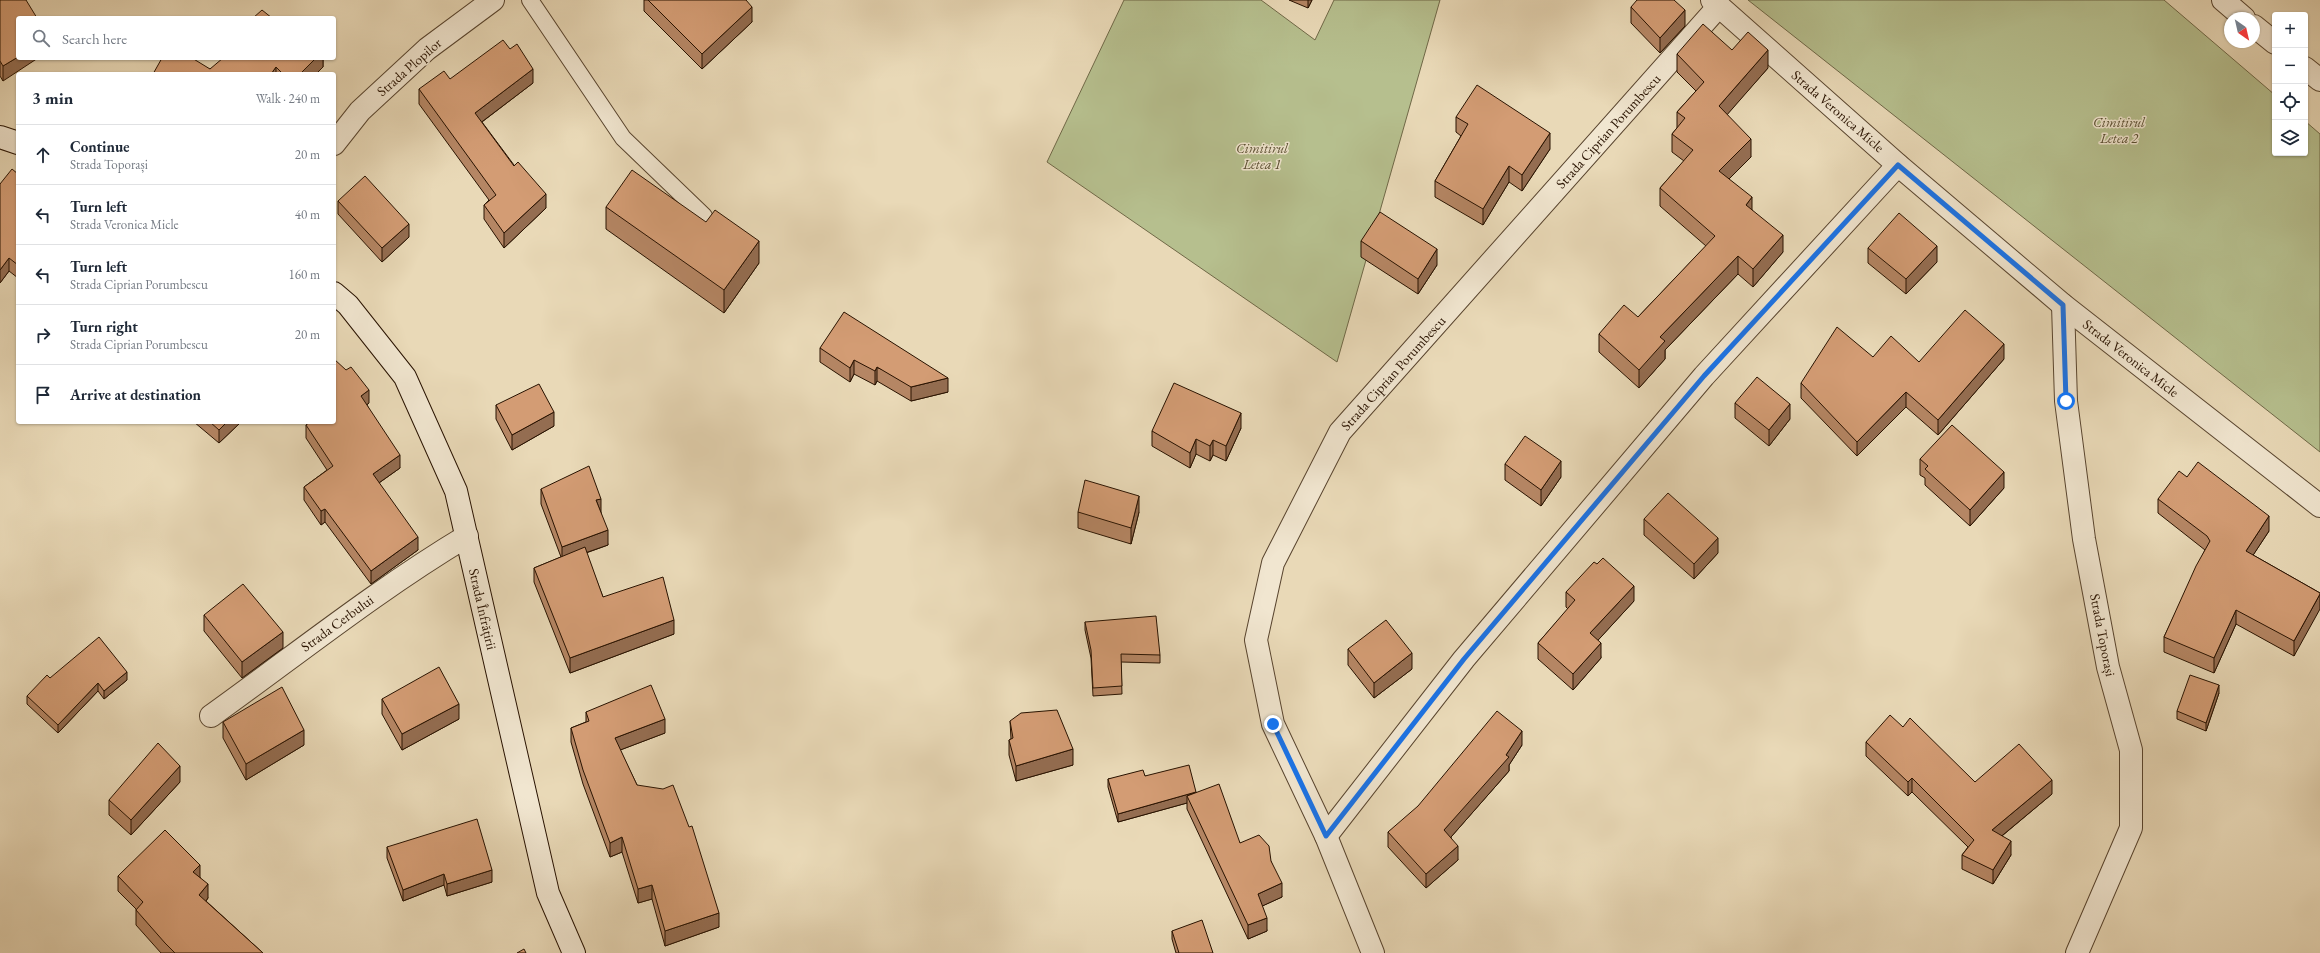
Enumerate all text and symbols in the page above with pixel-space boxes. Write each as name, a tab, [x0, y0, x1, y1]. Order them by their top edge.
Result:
north arrow	[2224, 12, 2260, 48]
map controls	[2272, 12, 2308, 156]
button: +	[2272, 12, 2308, 48]
search box	[16, 16, 336, 60]
icon: search	[30, 27, 52, 49]
text: Search here	[62, 29, 127, 48]
street label: Strada Plopilor	[373, 34, 445, 100]
button: −	[2272, 48, 2308, 84]
street label: Strada Veronica Micle	[1788, 66, 1888, 157]
street label: Strada Ciprian Porumbescu	[1552, 69, 1665, 192]
button: locate	[2272, 84, 2308, 120]
text: 3 min	[32, 87, 73, 109]
text: Walk · 240 m	[256, 90, 320, 107]
park label: Cimitirul Letea 2	[2093, 113, 2146, 147]
button: layers	[2272, 120, 2308, 156]
text: Continue	[70, 137, 130, 156]
park label: Cimitirul Letea 1	[1236, 139, 1289, 173]
icon: ahead	[32, 144, 54, 166]
text: 20 m	[295, 146, 320, 163]
text: Strada Toporași	[70, 156, 148, 173]
text: Turn left	[70, 197, 127, 216]
icon: left	[32, 204, 54, 226]
text: 40 m	[295, 206, 320, 223]
text: Strada Veronica Micle	[70, 216, 179, 233]
text: Turn left	[70, 257, 127, 276]
icon: left	[32, 264, 54, 286]
text: 160 m	[289, 266, 320, 283]
text: Strada Ciprian Porumbescu	[70, 276, 208, 293]
street label: Strada Ciprian Porumbescu	[1337, 311, 1450, 434]
street label: Strada Veronica Micle	[2079, 315, 2183, 401]
text: Turn right	[70, 317, 138, 336]
icon: right	[32, 324, 54, 346]
text: 20 m	[295, 326, 320, 343]
text: Strada Ciprian Porumbescu	[70, 336, 208, 353]
icon: arrive	[32, 384, 54, 406]
text: Arrive at destination	[70, 385, 201, 404]
route start	[2057, 392, 2075, 410]
street label: Strada Înfrățirii	[465, 567, 501, 652]
street label: Strada Cerbului	[297, 590, 377, 655]
street label: Strada Toporași	[2086, 592, 2120, 678]
route end	[1264, 715, 1282, 733]

